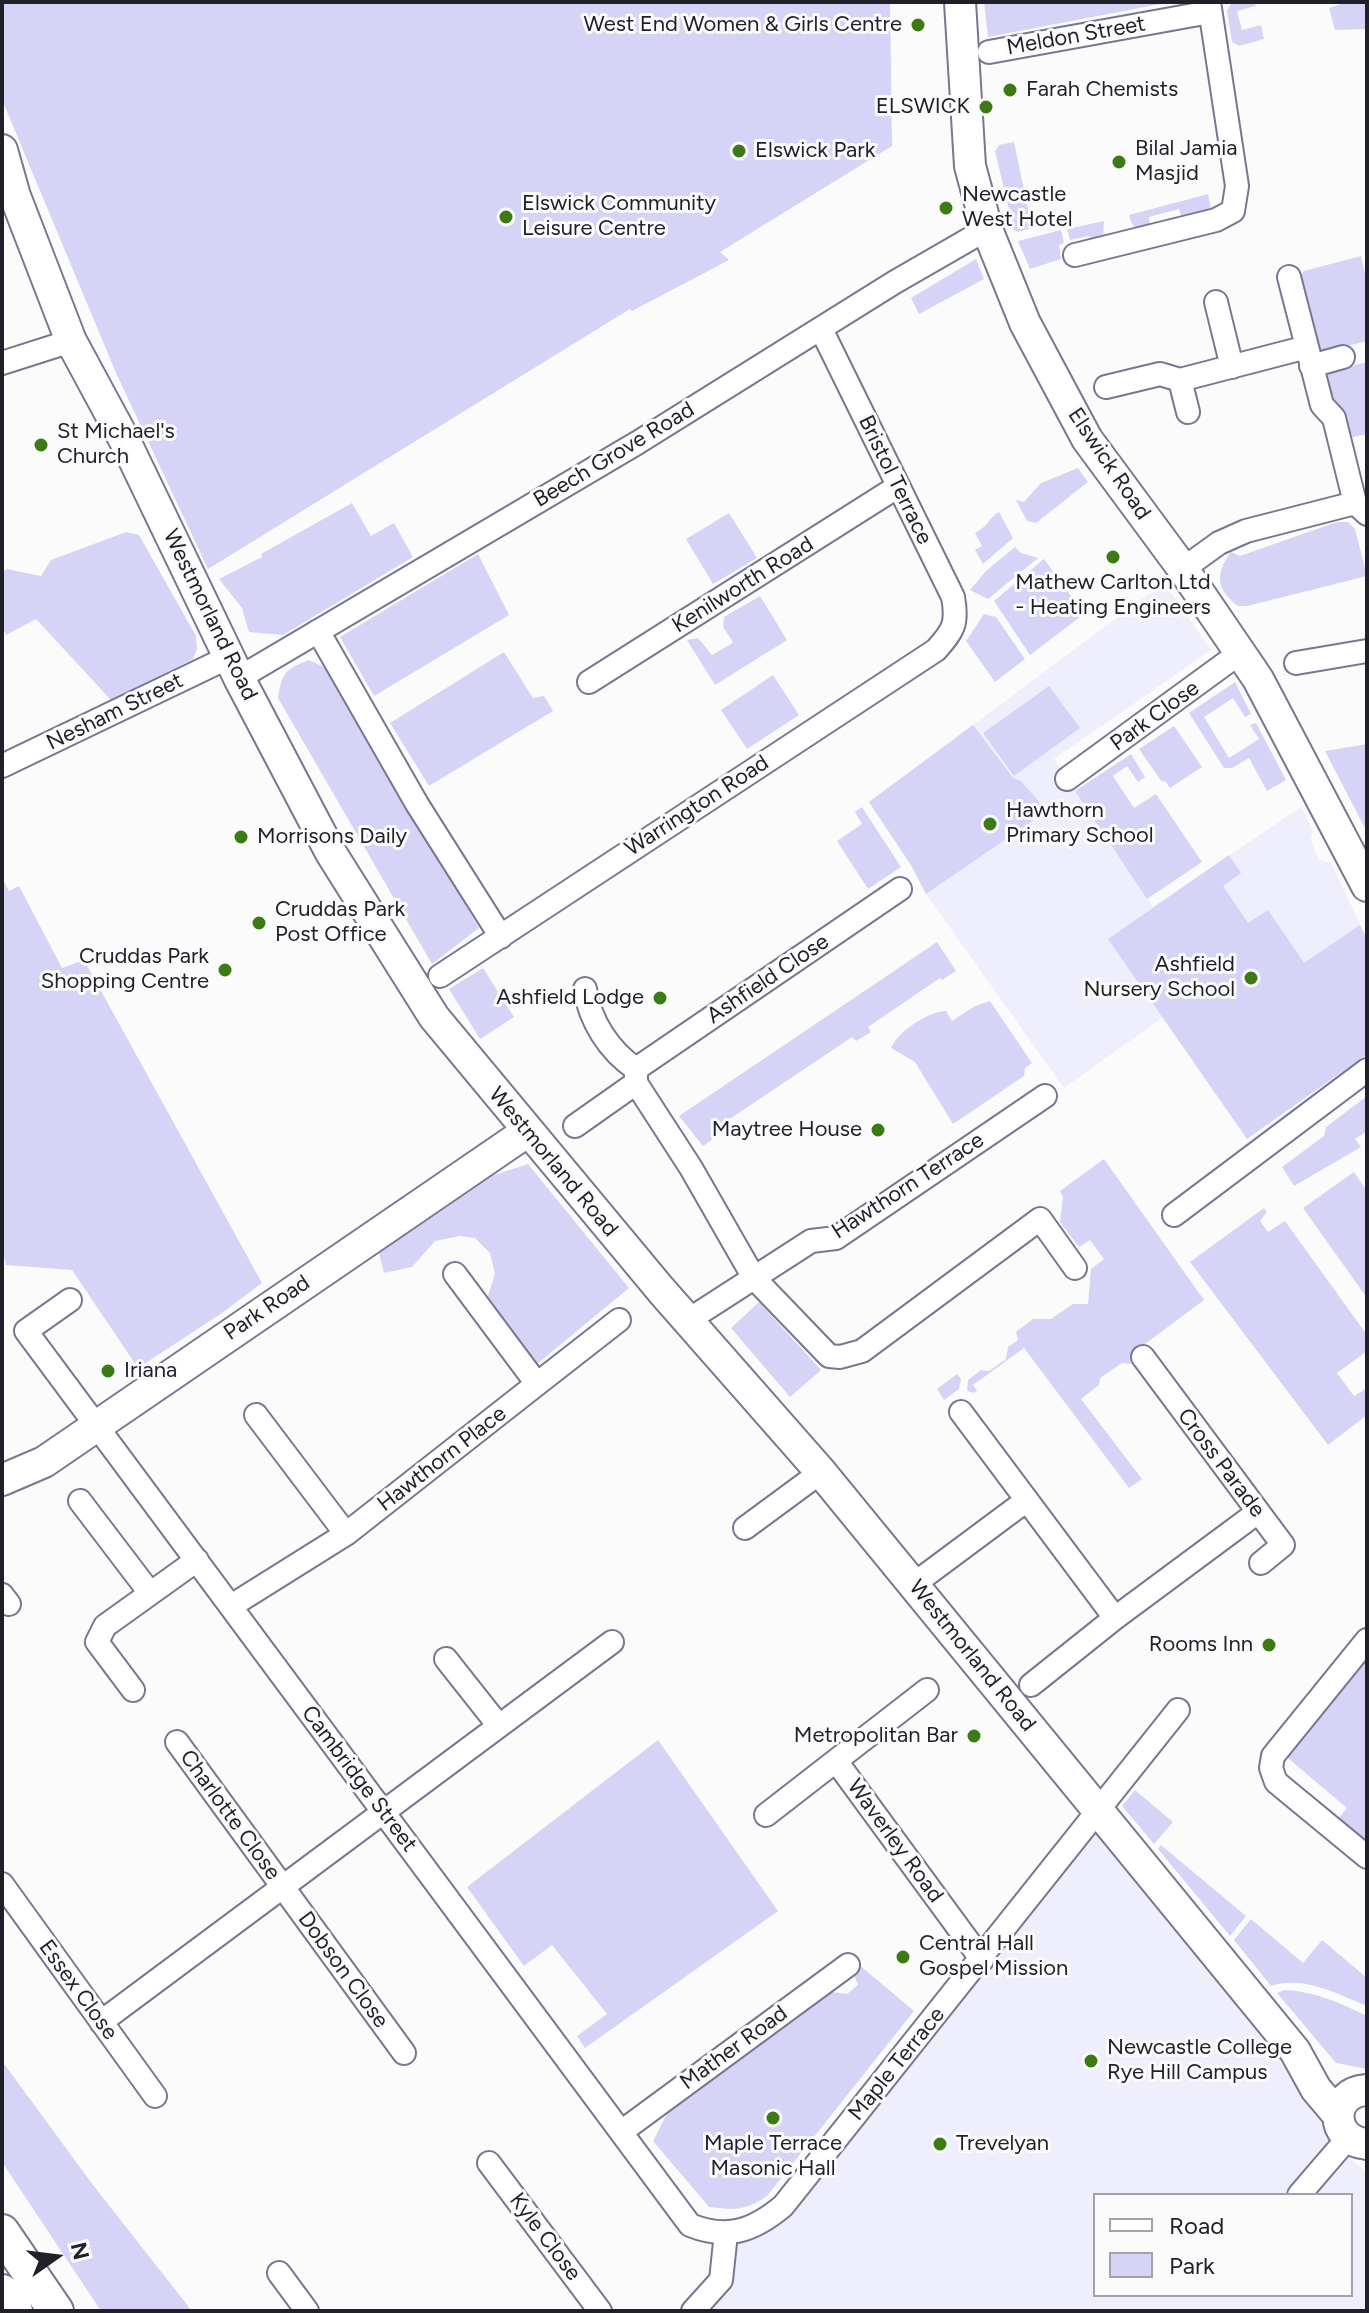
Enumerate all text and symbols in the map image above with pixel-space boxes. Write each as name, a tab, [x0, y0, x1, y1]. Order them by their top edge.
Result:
street label: Meldon Street	[1005, 11, 1147, 61]
place label: West End Women & Girls Centre	[583, 12, 902, 38]
marker: West End Women & Girls Centre	[909, 16, 927, 34]
place label: Farah Chemists	[1026, 77, 1178, 103]
marker: Farah Chemists	[1001, 81, 1019, 99]
place label: ELSWICK	[876, 94, 970, 120]
marker: ELSWICK	[977, 98, 995, 116]
place label: Bilal Jamia Masjid	[1135, 136, 1237, 188]
place label: Elswick Park	[755, 138, 875, 164]
marker: Elswick Park	[730, 142, 748, 160]
marker: Bilal Jamia Masjid	[1110, 153, 1128, 171]
place label: Newcastle West Hotel	[962, 182, 1073, 234]
place label: Elswick Community Leisure Centre	[522, 191, 716, 242]
marker: Newcastle West Hotel	[937, 199, 955, 217]
marker: Elswick Community Leisure Centre	[497, 208, 515, 226]
street label: Beech Grove Road	[529, 397, 699, 513]
street label: Elswick Road	[1062, 403, 1156, 525]
street label: Bristol Terrace	[852, 411, 938, 549]
place label: St Michael's Church	[57, 419, 175, 470]
marker: St Michael's Church	[32, 436, 50, 454]
street label: Westmorland Road	[157, 525, 263, 705]
street label: Kenilworth Road	[668, 531, 818, 639]
marker: Mathew Carlton Ltd - Heating Engineers	[1104, 548, 1122, 566]
place label: Mathew Carlton Ltd - Heating Engineers	[1015, 570, 1211, 622]
street label: Nesham Street	[42, 668, 188, 756]
street label: Park Close	[1106, 675, 1204, 757]
street label: Warrington Road	[620, 750, 774, 862]
place label: Hawthorn Primary School	[1006, 798, 1154, 850]
marker: Hawthorn Primary School	[981, 815, 999, 833]
place label: Morrisons Daily	[257, 824, 407, 850]
marker: Morrisons Daily	[232, 828, 250, 846]
place label: Cruddas Park Post Office	[275, 897, 405, 948]
marker: Cruddas Park Post Office	[250, 914, 268, 932]
street label: Ashfield Close	[702, 928, 834, 1030]
place label: Cruddas Park Shopping Centre	[41, 944, 209, 996]
place label: Ashfield Nursery School	[1084, 952, 1235, 1004]
marker: Cruddas Park Shopping Centre	[216, 961, 234, 979]
marker: Ashfield Nursery School	[1242, 969, 1260, 987]
place label: Ashfield Lodge	[496, 985, 644, 1011]
marker: Ashfield Lodge	[651, 989, 669, 1007]
street label: Westmorland Road	[483, 1082, 623, 1242]
place label: Maytree House	[712, 1117, 862, 1143]
marker: Maytree House	[869, 1121, 887, 1139]
street label: Hawthorn Terrace	[827, 1127, 989, 1245]
street label: Park Road	[219, 1270, 315, 1346]
place label: Iriana	[124, 1358, 177, 1384]
marker: Iriana	[99, 1362, 117, 1380]
street label: Hawthorn Place	[372, 1401, 512, 1517]
street label: Cross Parade	[1172, 1403, 1270, 1523]
street label: Westmorland Road	[903, 1575, 1041, 1737]
place label: Rooms Inn	[1149, 1632, 1253, 1658]
marker: Rooms Inn	[1260, 1636, 1278, 1654]
street label: Cambridge Street	[295, 1701, 423, 1857]
place label: Metropolitan Bar	[794, 1723, 958, 1749]
marker: Metropolitan Bar	[965, 1727, 983, 1745]
street label: Charlotte Close	[174, 1745, 286, 1885]
street label: Waverley Road	[841, 1774, 949, 1908]
street label: Dobson Close	[292, 1907, 394, 2033]
place label: Central Hall Gospel Mission	[919, 1931, 1068, 1982]
street label: Essex Close	[33, 1935, 123, 2045]
marker: Central Hall Gospel Mission	[894, 1948, 912, 1966]
street label: Mather Road	[675, 2000, 793, 2096]
street label: Maple Terrace	[843, 2002, 951, 2126]
place label: Newcastle College Rye Hill Campus	[1107, 2035, 1292, 2086]
marker: Newcastle College Rye Hill Campus	[1082, 2052, 1100, 2070]
marker: Maple Terrace Masonic Hall	[764, 2109, 782, 2127]
place label: Maple Terrace Masonic Hall	[704, 2131, 842, 2182]
place label: Trevelyan	[956, 2131, 1049, 2157]
marker: Trevelyan	[931, 2135, 949, 2153]
street label: Kyle Close	[504, 2188, 586, 2286]
legend	[1093, 2193, 1353, 2297]
text: Road	[1169, 2211, 1224, 2240]
north arrow	[16, 2217, 96, 2297]
text: N	[65, 2240, 95, 2263]
text: Park	[1169, 2251, 1215, 2280]

